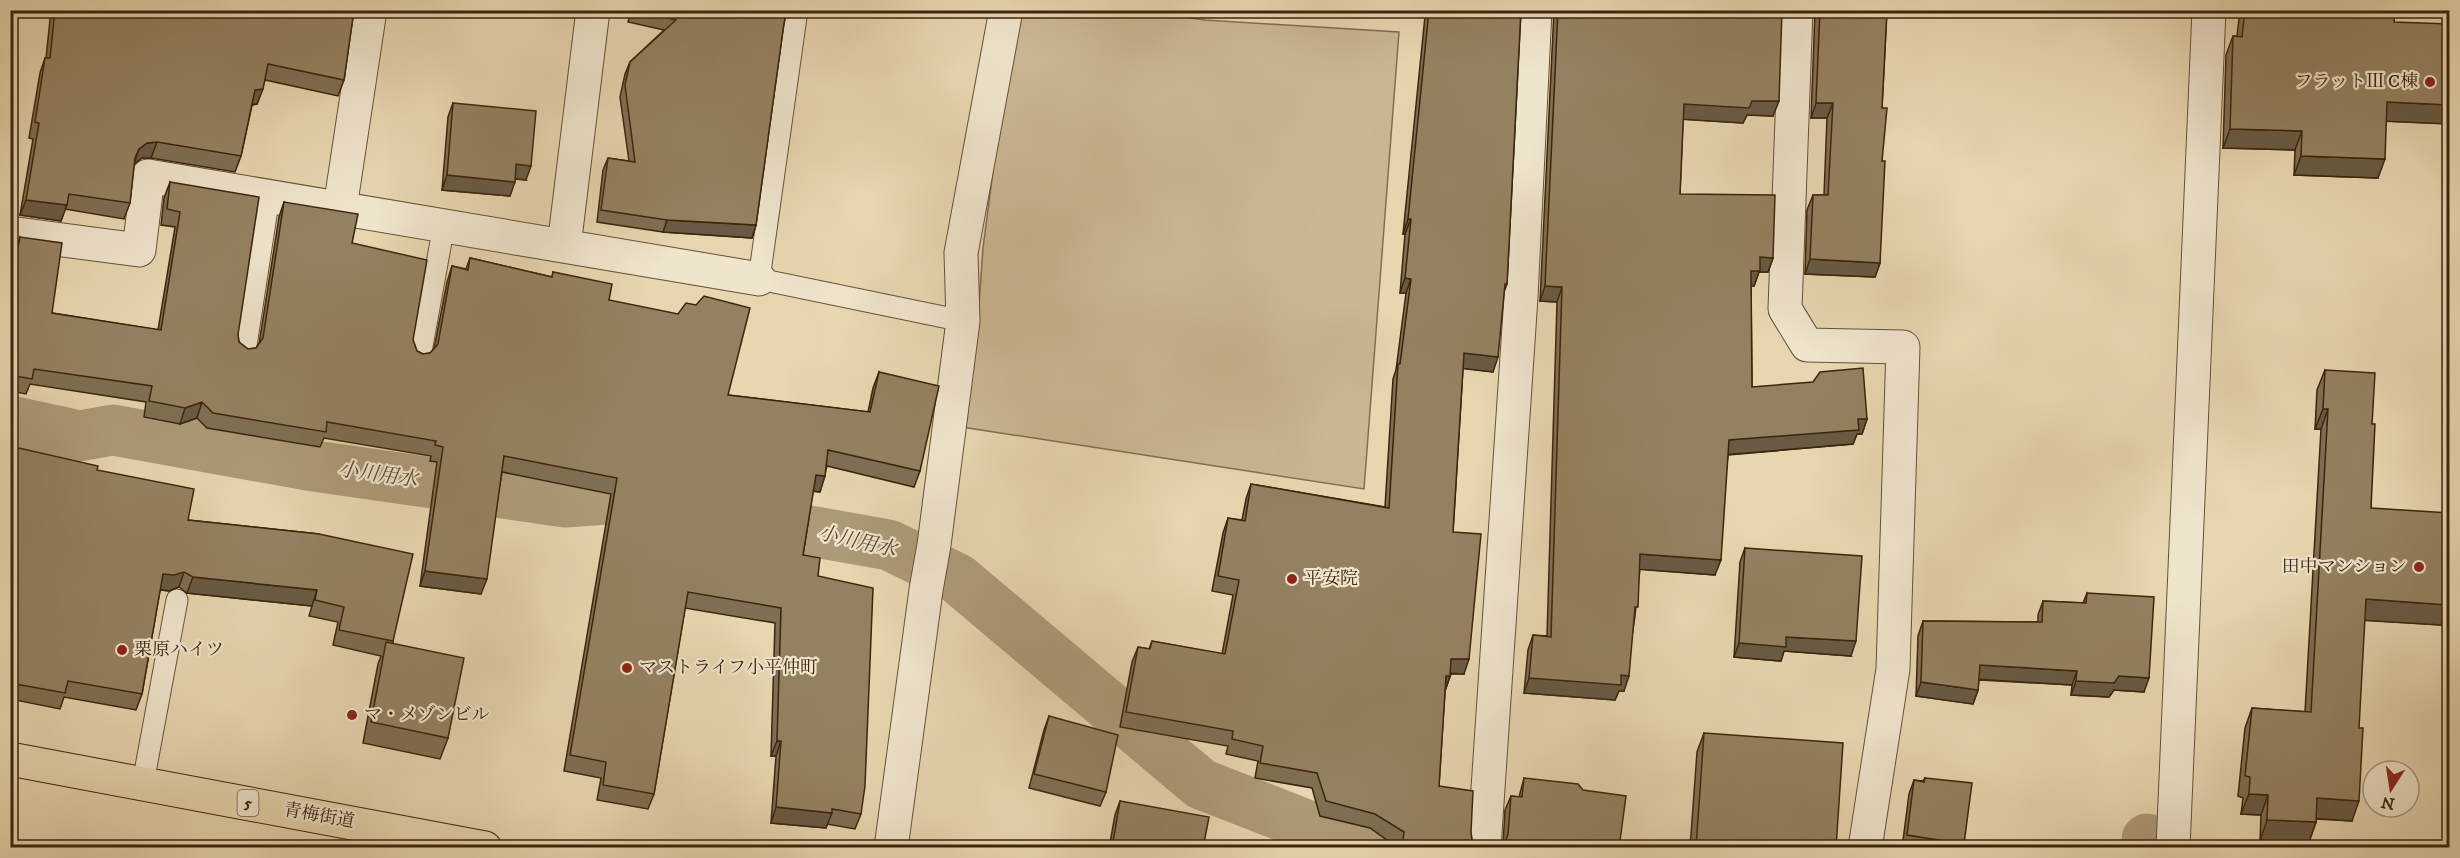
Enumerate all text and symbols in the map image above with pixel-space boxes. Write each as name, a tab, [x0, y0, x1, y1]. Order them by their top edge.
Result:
place label: フラットⅢ C棟	[2295, 71, 2418, 93]
marker: フラットⅢ C棟	[2423, 75, 2437, 89]
water label: 小川用水	[337, 457, 421, 493]
water label: 小川用水	[815, 521, 901, 564]
place label: 田中マンション	[2282, 556, 2407, 578]
marker: 田中マンション	[2412, 560, 2426, 574]
place label: 平安院	[1304, 568, 1358, 590]
marker: 平安院	[1285, 572, 1299, 586]
place label: 栗原ハイツ	[134, 639, 224, 661]
marker: 栗原ハイツ	[115, 643, 129, 657]
place label: マストライフ小平仲町	[639, 657, 818, 679]
marker: マストライフ小平仲町	[620, 661, 634, 675]
place label: マ・メゾンビル	[364, 704, 489, 726]
marker: マ・メゾンビル	[345, 708, 359, 722]
north arrow	[2361, 759, 2421, 819]
road number: 5	[238, 790, 258, 816]
text: N	[2380, 792, 2397, 814]
street label: 青梅街道	[282, 799, 356, 833]

